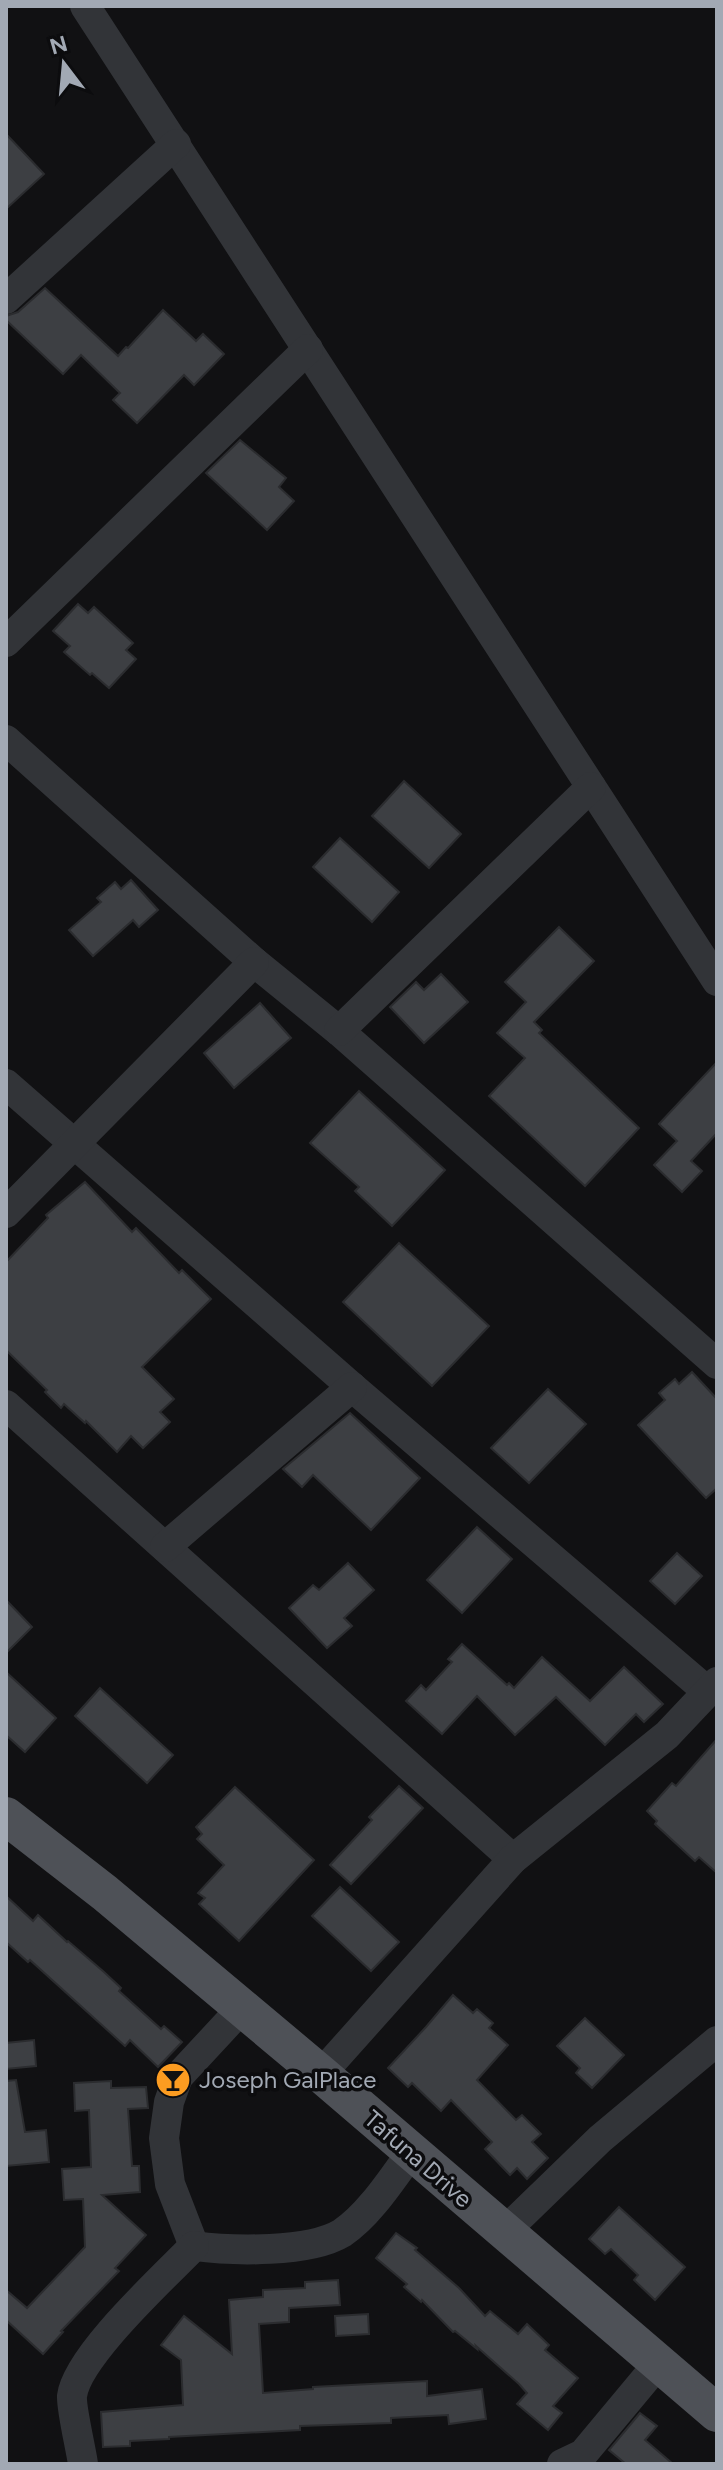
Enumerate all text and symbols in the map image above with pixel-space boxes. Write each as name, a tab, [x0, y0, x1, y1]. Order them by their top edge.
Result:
north arrow	[24, 24, 104, 104]
text: N	[47, 30, 71, 61]
bar icon: Joseph GalPlace	[154, 2061, 192, 2099]
place label: Joseph GalPlace	[199, 2065, 376, 2094]
street label: Tafuna Drive	[359, 2104, 478, 2213]

